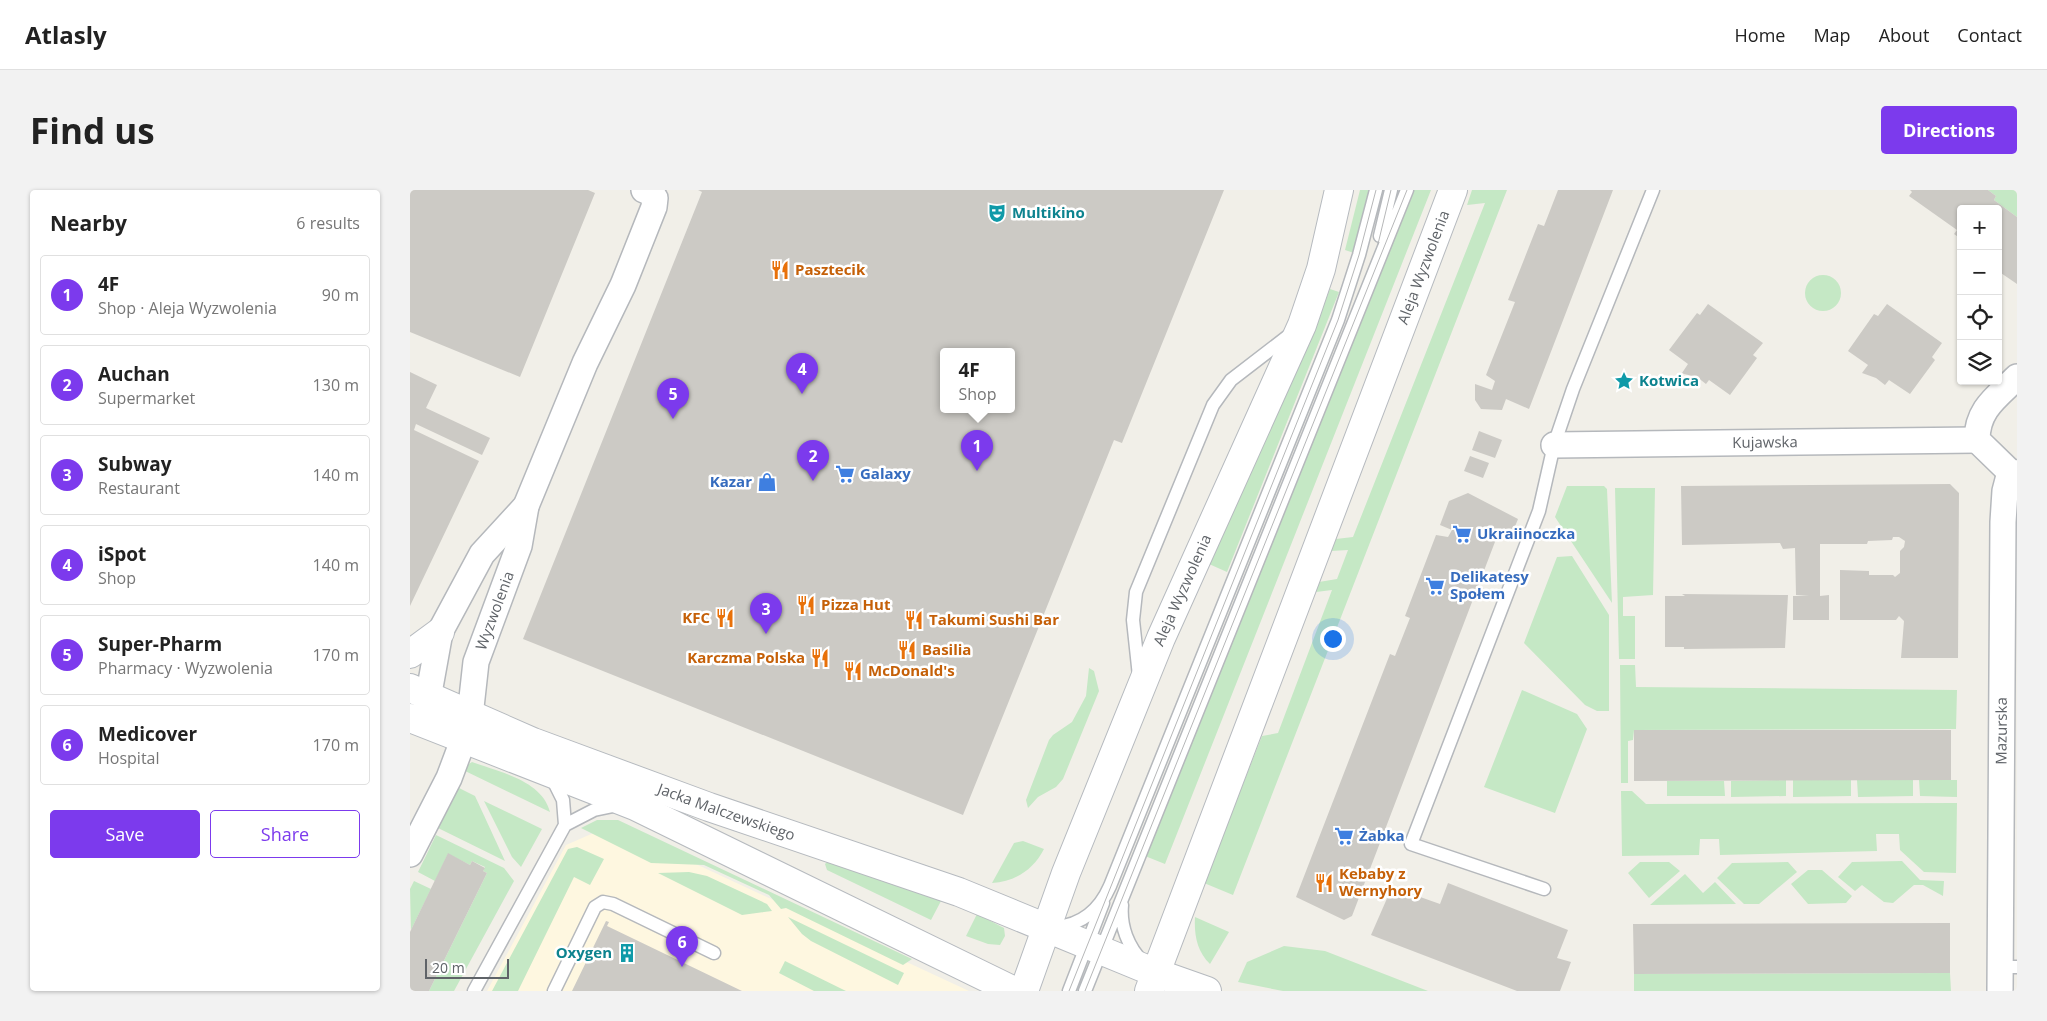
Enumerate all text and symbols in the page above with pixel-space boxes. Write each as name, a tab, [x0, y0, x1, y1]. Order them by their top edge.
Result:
text: Atlasly	[25, 18, 107, 51]
text: Home	[1735, 23, 1785, 47]
text: Map	[1813, 23, 1851, 47]
text: About	[1879, 23, 1929, 47]
text: Contact	[1957, 23, 2022, 47]
button: Directions	[1881, 106, 2017, 154]
text: Find us	[30, 107, 155, 154]
theatre icon: Multikino	[986, 202, 1008, 224]
place label: Multikino	[1012, 202, 1085, 222]
map controls	[1957, 205, 2002, 385]
button: +	[1957, 205, 2002, 250]
street label: Aleja Wyzwolenia	[1392, 207, 1453, 327]
text: Nearby	[50, 209, 127, 237]
text: 6 results	[296, 212, 360, 234]
button: −	[1957, 250, 2002, 295]
restaurant icon: Pasztecik	[769, 259, 791, 281]
place label: Pasztecik	[795, 259, 866, 279]
text: 4F	[98, 271, 119, 297]
text: 1	[62, 284, 72, 306]
text: 90 m	[322, 284, 359, 306]
button: locate	[1957, 295, 2002, 340]
text: Shop · Aleja Wyzwolenia	[98, 297, 277, 319]
button: layers	[1957, 340, 2002, 385]
popup	[940, 348, 1015, 413]
pin: 4	[786, 353, 818, 394]
text: 4F	[959, 357, 980, 383]
text: Auchan	[98, 361, 170, 387]
place icon: Kotwica	[1613, 370, 1635, 392]
place label: Kotwica	[1639, 370, 1699, 390]
text: 2	[62, 374, 72, 396]
text: 130 m	[313, 374, 359, 396]
pin: 5	[657, 378, 689, 419]
text: Shop	[959, 383, 997, 405]
text: Supermarket	[98, 387, 195, 409]
pin: 1	[961, 430, 993, 471]
street label: Kujawska	[1732, 431, 1798, 452]
pin: 2	[797, 440, 829, 481]
text: Subway	[98, 451, 172, 477]
supermarket icon: Galaxy	[834, 463, 856, 485]
place label: Galaxy	[860, 463, 911, 483]
text: 3	[62, 464, 72, 486]
text: 140 m	[313, 464, 359, 486]
place label: Kazar	[710, 471, 752, 491]
shop icon: Kazar	[756, 471, 778, 493]
text: Restaurant	[98, 477, 180, 499]
supermarket icon: Ukraiinoczka	[1451, 523, 1473, 545]
place label: Ukraiinoczka	[1477, 523, 1575, 543]
street label: Aleja Wyzwolenia	[1148, 531, 1215, 649]
text: iSpot	[98, 541, 146, 567]
text: 4	[62, 554, 72, 576]
text: 140 m	[313, 554, 359, 576]
place label: Delikatesy Społem	[1450, 566, 1529, 603]
text: Shop	[98, 567, 136, 589]
street label: Wyzwolenia	[470, 568, 518, 653]
supermarket icon: Delikatesy Społem	[1424, 575, 1446, 597]
pin: 3	[750, 593, 782, 634]
restaurant icon: Pizza Hut	[795, 594, 817, 616]
place label: Pizza Hut	[821, 594, 891, 614]
place label: KFC	[682, 607, 710, 627]
restaurant icon: KFC	[714, 607, 736, 629]
restaurant icon: Takumi Sushi Bar	[903, 609, 925, 631]
place label: Takumi Sushi Bar	[929, 609, 1059, 629]
your location	[1320, 626, 1346, 652]
text: Super-Pharm	[98, 631, 222, 657]
restaurant icon: Basilia	[896, 639, 918, 661]
place label: Basilia	[922, 639, 971, 659]
text: 5	[62, 644, 72, 666]
text: 170 m	[313, 644, 359, 666]
place label: Karczma Polska	[687, 647, 805, 667]
restaurant icon: Karczma Polska	[809, 647, 831, 669]
text: Pharmacy · Wyzwolenia	[98, 657, 273, 679]
restaurant icon: McDonald's	[842, 660, 864, 682]
place label: McDonald's	[868, 660, 955, 680]
street label: Mazurska	[1990, 697, 2011, 765]
text: Medicover	[98, 721, 197, 747]
text: 6	[62, 734, 72, 756]
text: 170 m	[313, 734, 359, 756]
text: Hospital	[98, 747, 160, 769]
street label: Jacka Malczewskiego	[653, 777, 798, 845]
button: Save	[50, 810, 200, 858]
button: Share	[210, 810, 360, 858]
supermarket icon: Żabka	[1333, 825, 1355, 847]
place label: Żabka	[1359, 825, 1405, 845]
place label: Kebaby z Wernyhory	[1339, 863, 1423, 900]
restaurant icon: Kebaby z Wernyhory	[1313, 872, 1335, 894]
pin: 6	[666, 926, 698, 967]
place label: Oxygen	[556, 942, 612, 962]
building icon: Oxygen	[616, 942, 638, 964]
scale bar	[425, 956, 509, 979]
text: 20 m	[432, 958, 465, 977]

